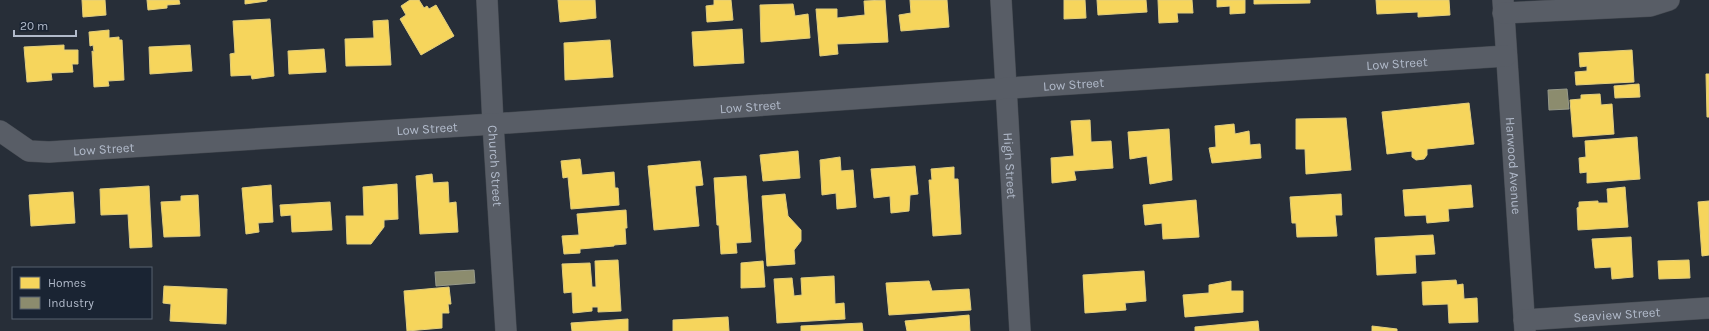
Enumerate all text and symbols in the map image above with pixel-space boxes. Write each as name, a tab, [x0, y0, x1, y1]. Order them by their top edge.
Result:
scale bar	[14, 12, 76, 38]
text: 20 m	[20, 19, 48, 33]
street label: Low Street	[1366, 54, 1428, 73]
street label: Low Street	[1042, 75, 1105, 94]
street label: Low Street	[719, 97, 782, 116]
street label: Harwood Avenue	[1503, 116, 1524, 215]
street label: Low Street	[396, 119, 458, 138]
street label: Church Street	[485, 125, 505, 207]
street label: High Street	[1001, 132, 1019, 200]
street label: Low Street	[73, 140, 135, 158]
legend	[12, 267, 152, 319]
text: Homes	[48, 276, 86, 290]
text: Industry	[48, 296, 94, 310]
street label: Seaview Street	[1573, 304, 1661, 325]

